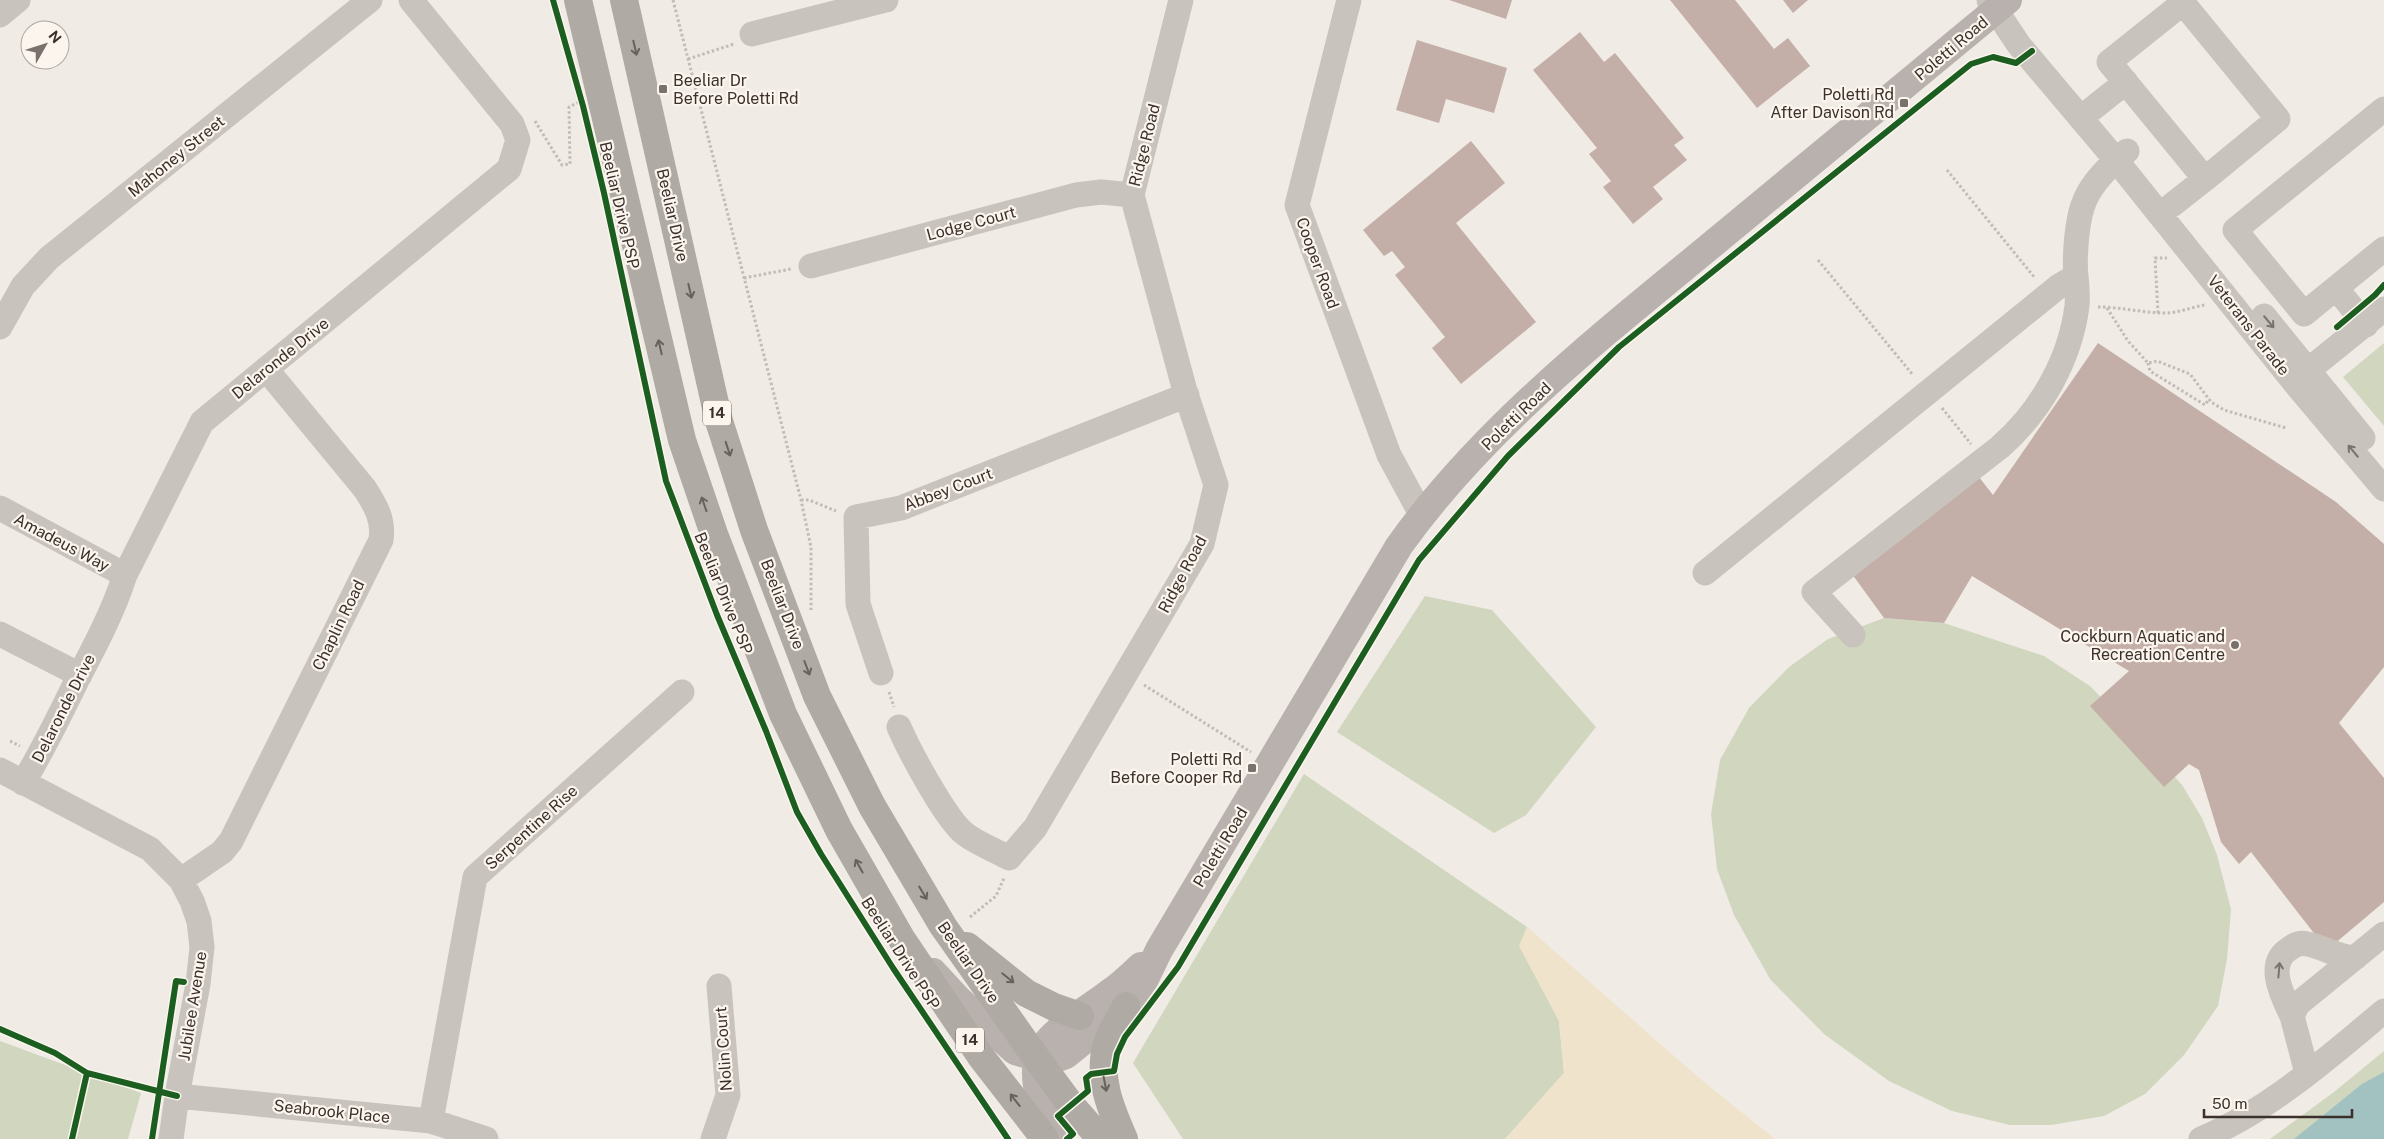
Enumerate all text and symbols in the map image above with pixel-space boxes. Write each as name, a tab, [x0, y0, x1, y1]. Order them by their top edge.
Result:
street label: Poletti Road	[1911, 12, 1992, 84]
north arrow	[20, 20, 70, 70]
text: N	[45, 28, 65, 46]
one-way arrow	[631, 39, 640, 55]
place label: Beeliar Dr Before Poletti Rd	[673, 71, 799, 108]
marker: Beeliar Dr Before Poletti Rd	[657, 83, 669, 95]
place label: Poletti Rd After Davison Rd	[1770, 85, 1894, 122]
marker: Poletti Rd After Davison Rd	[1898, 97, 1910, 109]
street label: Ridge Road	[1125, 102, 1164, 188]
street label: Mahoney Street	[124, 112, 228, 201]
street label: Beeliar Drive PSP	[596, 140, 643, 271]
street label: Beeliar Drive	[653, 167, 692, 263]
street label: Lodge Court	[924, 202, 1018, 245]
street label: Cooper Road	[1292, 215, 1343, 311]
street label: Veterans Parade	[2204, 271, 2294, 379]
one-way arrow	[686, 283, 695, 299]
street label: Delaronde Drive	[228, 314, 332, 403]
one-way arrow	[2264, 316, 2275, 329]
one-way arrow	[655, 340, 664, 356]
street label: Poletti Road	[1478, 378, 1555, 454]
road number: 14	[703, 400, 731, 426]
one-way arrow	[724, 441, 734, 457]
one-way arrow	[2347, 445, 2358, 458]
street label: Abbey Court	[901, 464, 995, 515]
one-way arrow	[698, 496, 708, 512]
street label: Amadeus Way	[11, 509, 113, 576]
street label: Beeliar Drive PSP	[690, 529, 757, 657]
street label: Ridge Road	[1154, 532, 1211, 616]
street label: Beeliar Drive	[757, 556, 808, 652]
street label: Chaplin Road	[308, 577, 369, 674]
place label: Cockburn Aquatic and Recreation Centre	[2060, 627, 2225, 664]
marker: Cockburn Aquatic and Recreation Centre	[2229, 639, 2241, 651]
street label: Delaronde Drive	[28, 651, 99, 765]
one-way arrow	[803, 660, 812, 675]
place label: Poletti Rd Before Cooper Rd	[1110, 750, 1242, 787]
marker: Poletti Rd Before Cooper Rd	[1246, 762, 1258, 774]
street label: Serpentine Rise	[481, 781, 581, 874]
street label: Poletti Road	[1189, 804, 1252, 891]
one-way arrow	[854, 858, 864, 873]
one-way arrow	[918, 886, 928, 900]
street label: Beeliar Drive PSP	[857, 894, 944, 1013]
street label: Beeliar Drive	[934, 918, 1004, 1007]
street label: Jubilee Avenue	[174, 950, 211, 1062]
one-way arrow	[2274, 963, 2283, 979]
one-way arrow	[1001, 973, 1014, 984]
street label: Nolin Court	[711, 1006, 736, 1092]
road number: 14	[956, 1028, 984, 1052]
one-way arrow	[1101, 1076, 1110, 1092]
scale bar	[2204, 1086, 2352, 1118]
one-way arrow	[1010, 1094, 1021, 1107]
text: 50 m	[2212, 1095, 2247, 1112]
street label: Seabrook Place	[273, 1096, 391, 1127]

